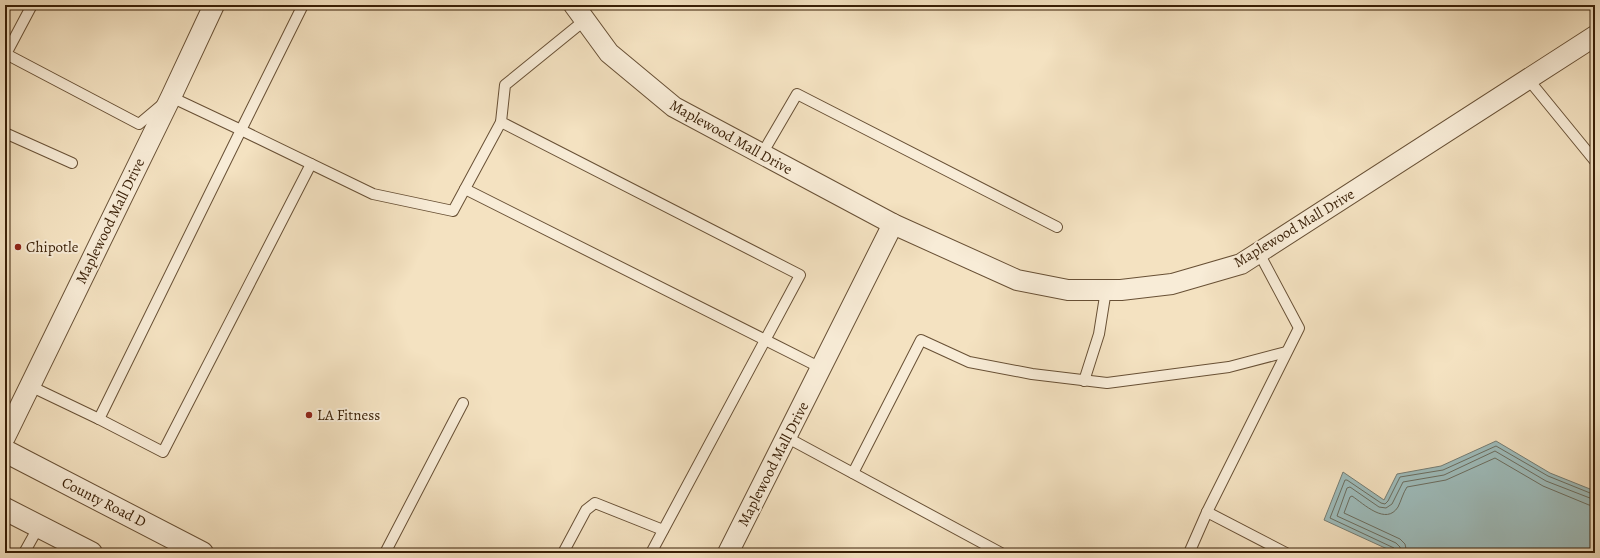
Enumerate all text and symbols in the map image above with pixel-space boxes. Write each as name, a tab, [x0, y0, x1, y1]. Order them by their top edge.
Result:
street label: Maplewood Mall Drive	[666, 95, 796, 179]
street label: Maplewood Mall Drive	[71, 155, 149, 287]
street label: Maplewood Mall Drive	[1230, 184, 1358, 272]
place label: Chipotle	[26, 237, 79, 257]
marker: Chipotle	[13, 242, 23, 252]
street label: Maplewood Mall Drive	[733, 398, 813, 530]
place label: LA Fitness	[317, 405, 380, 425]
marker: LA Fitness	[304, 410, 314, 420]
street label: County Road D	[58, 472, 150, 532]

